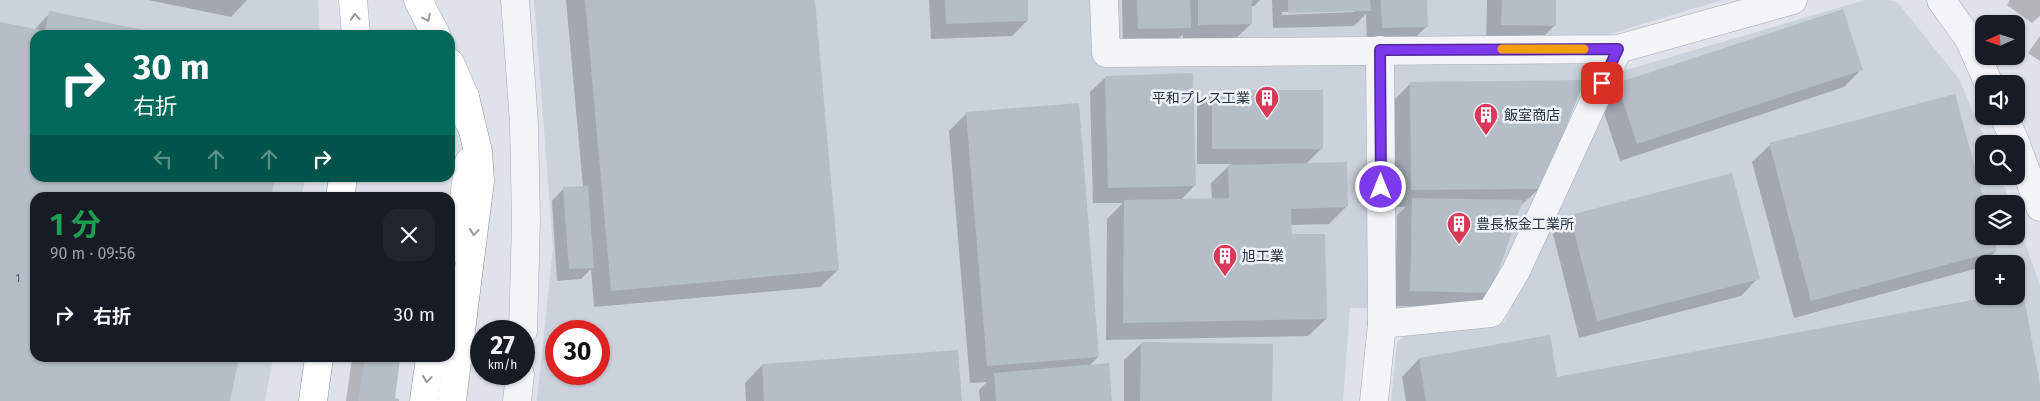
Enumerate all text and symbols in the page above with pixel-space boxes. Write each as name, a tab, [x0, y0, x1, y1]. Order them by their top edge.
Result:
one-way arrow	[421, 12, 431, 21]
one-way arrow	[350, 13, 361, 21]
north arrow	[1975, 15, 2025, 65]
map controls	[1975, 15, 2025, 305]
text: 30 m	[133, 46, 210, 88]
icon: right	[50, 50, 115, 115]
pin	[1581, 62, 1623, 104]
icon: arrive	[1588, 69, 1616, 97]
button: sound	[1975, 75, 2025, 125]
building icon: 平和プレス工業	[1254, 85, 1280, 119]
place label: 平和プレス工業	[1152, 90, 1250, 107]
text: 右折	[133, 93, 177, 120]
building icon: 飯室商店	[1473, 102, 1499, 136]
place label: 飯室商店	[1504, 107, 1560, 124]
button: search	[1975, 135, 2025, 185]
icon: left	[149, 145, 177, 173]
icon: ahead	[202, 145, 230, 173]
icon: ahead	[255, 145, 283, 173]
icon: right	[308, 145, 336, 173]
position arrow	[1354, 160, 1406, 212]
button: layers	[1975, 195, 2025, 245]
text: 1 分	[50, 207, 101, 243]
button: close	[383, 209, 435, 261]
building icon: 豊長板金工業所	[1446, 211, 1472, 245]
place label: 豊長板金工業所	[1476, 216, 1574, 233]
one-way arrow	[470, 227, 480, 236]
building icon: 旭工業	[1212, 243, 1238, 277]
text: 90 m · 09:56	[50, 244, 135, 263]
place label: 旭工業	[1242, 248, 1284, 265]
button: +	[1975, 255, 2025, 305]
house number: 1	[16, 272, 20, 285]
icon: right	[50, 301, 78, 329]
text: 30 m	[394, 303, 435, 326]
text: 右折	[93, 305, 131, 328]
speed limit sign: 30	[545, 320, 610, 385]
text: 27	[490, 331, 515, 361]
text: km/h	[488, 358, 517, 372]
one-way arrow	[422, 375, 432, 384]

